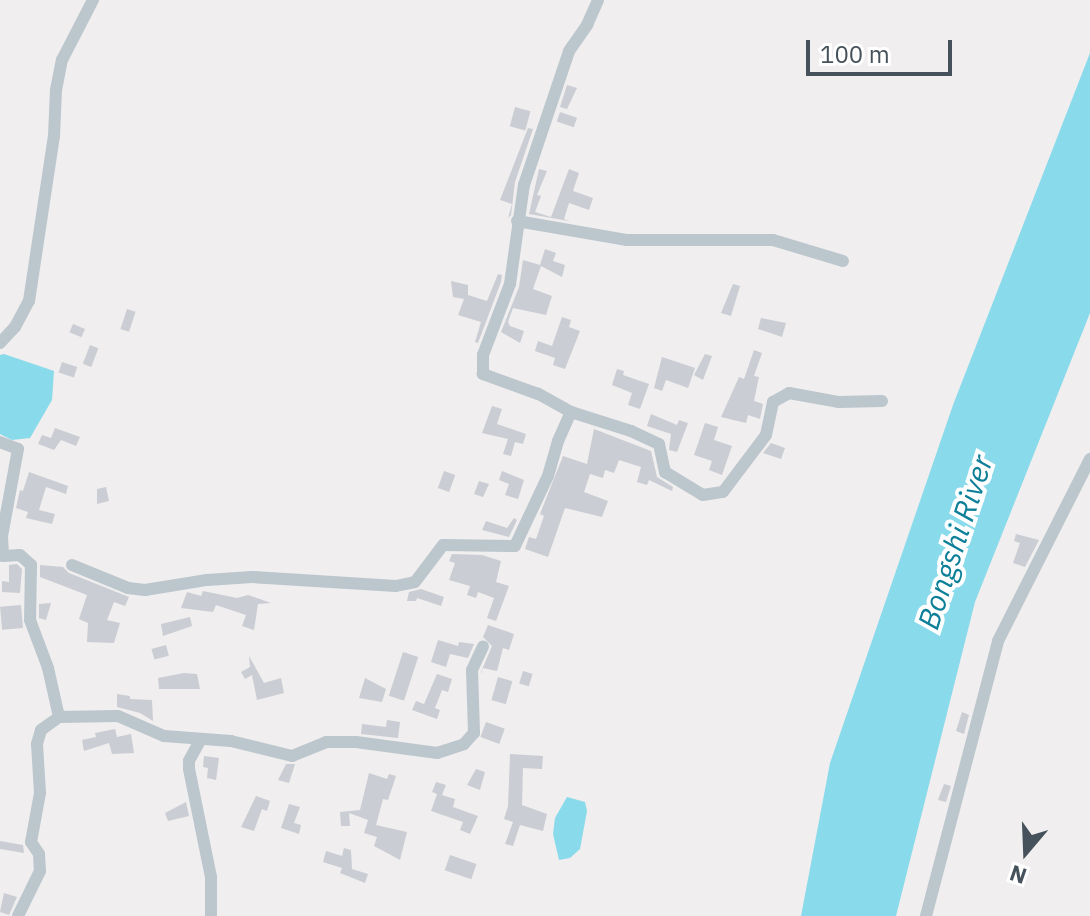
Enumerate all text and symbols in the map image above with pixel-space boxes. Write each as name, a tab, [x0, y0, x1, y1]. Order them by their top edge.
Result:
scale bar	[810, 24, 956, 74]
text: 100 m	[820, 38, 890, 70]
water label: Bongshi River	[910, 451, 1000, 633]
north arrow	[986, 812, 1066, 892]
text: N	[1006, 859, 1030, 891]

